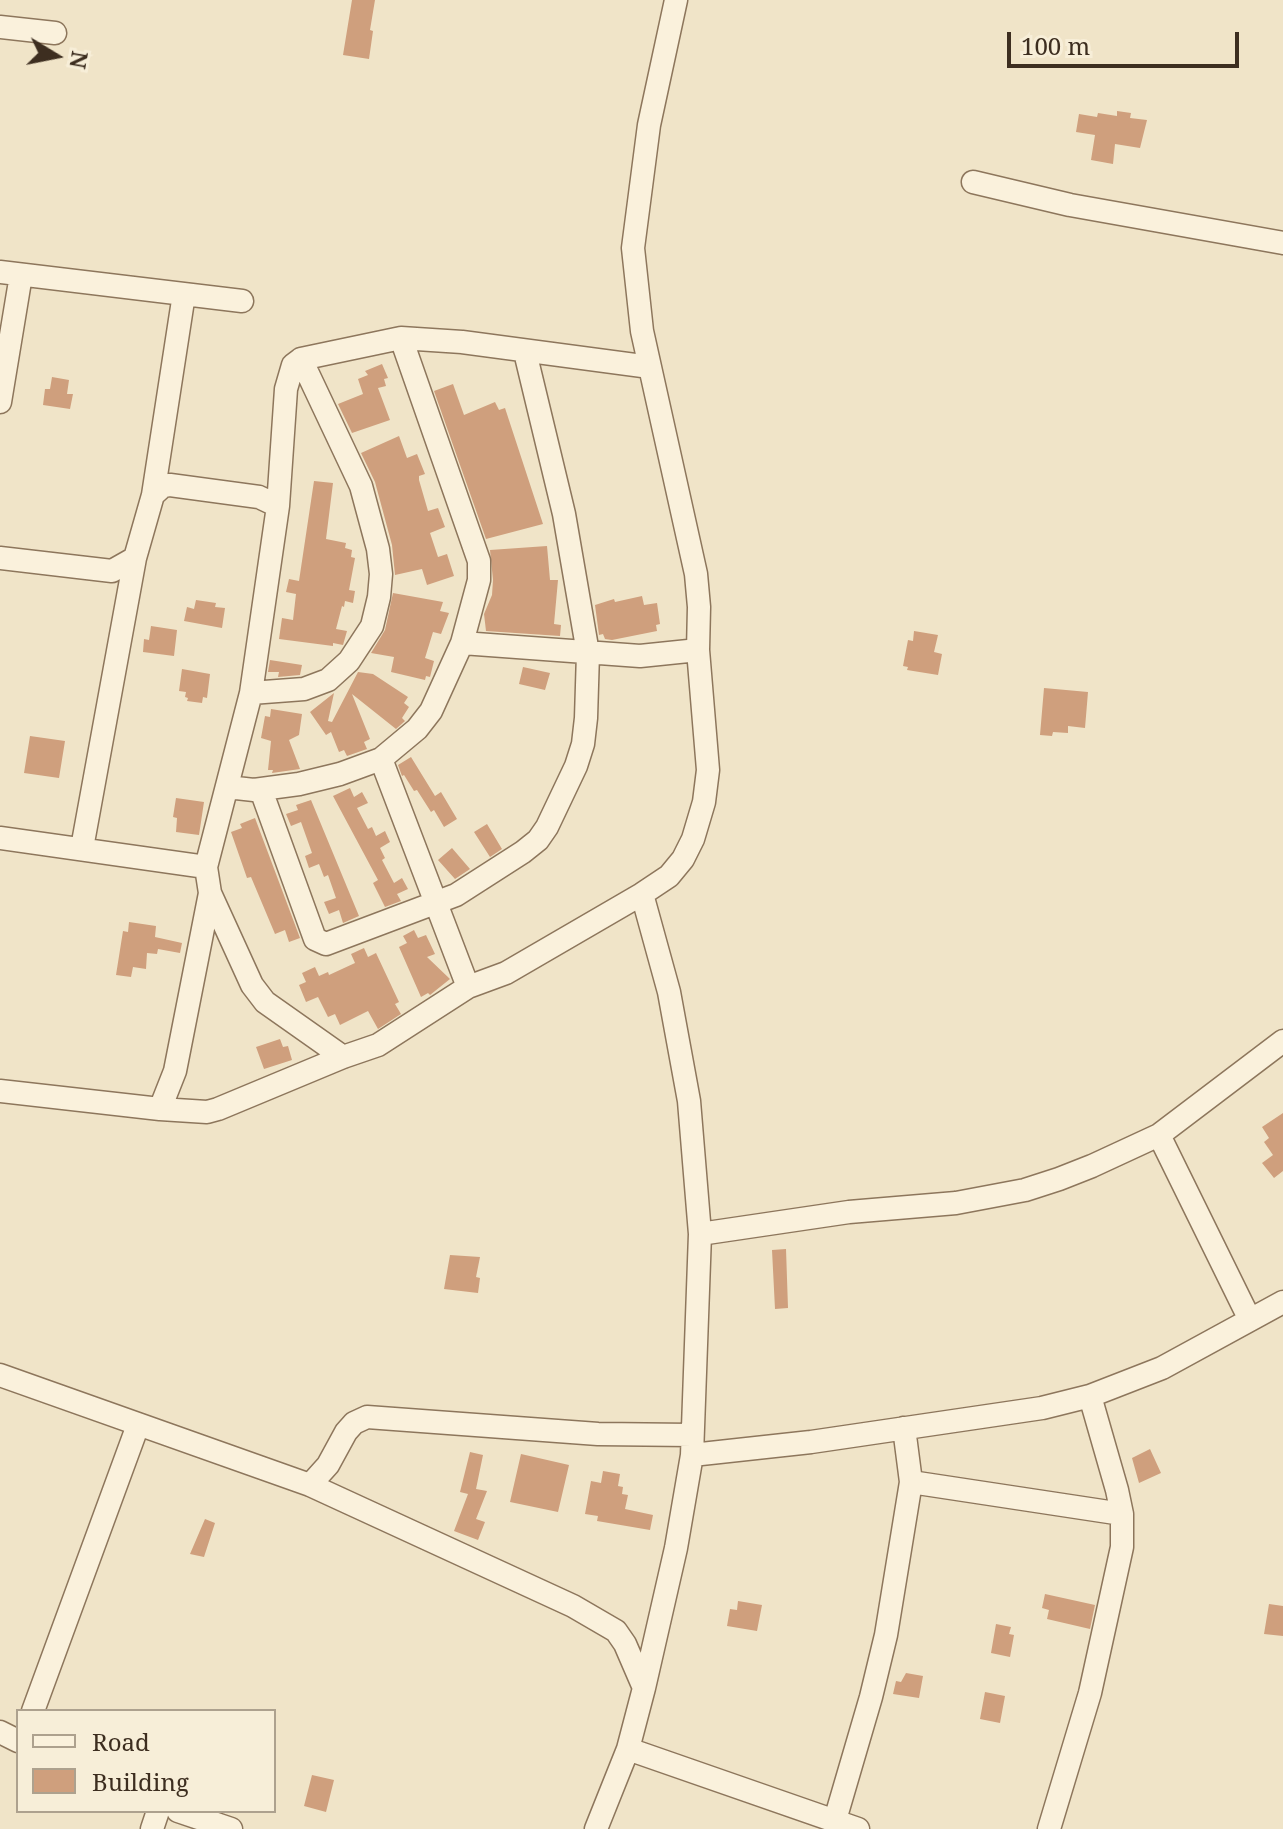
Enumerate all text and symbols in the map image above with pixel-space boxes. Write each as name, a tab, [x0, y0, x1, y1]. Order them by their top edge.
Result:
north arrow	[16, 16, 96, 96]
scale bar	[1011, 16, 1243, 66]
text: 100 m	[1021, 29, 1090, 62]
text: N	[63, 49, 96, 71]
legend	[16, 1709, 276, 1813]
text: Road	[92, 1725, 150, 1758]
text: Building	[92, 1765, 189, 1798]

